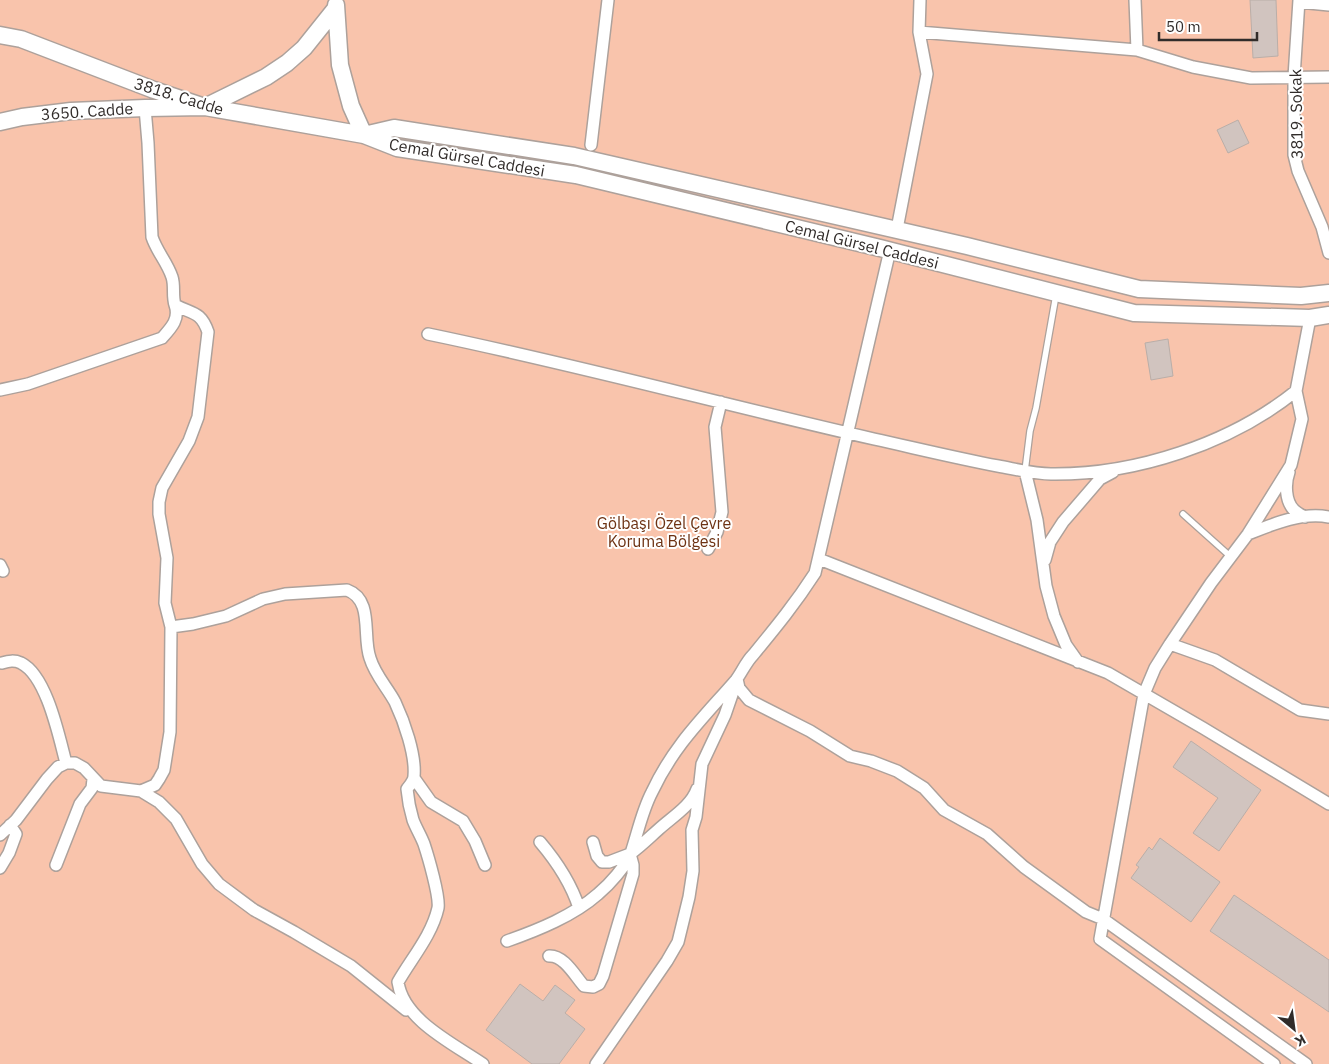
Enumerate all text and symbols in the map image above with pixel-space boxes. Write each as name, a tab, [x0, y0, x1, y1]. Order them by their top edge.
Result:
scale bar	[1159, 10, 1256, 42]
text: 50 m	[1166, 17, 1201, 36]
street label: 3819. Sokak	[1285, 68, 1307, 159]
street label: 3818. Cadde	[132, 73, 226, 119]
street label: 3650. Cadde	[40, 98, 134, 124]
street label: Cemal Gürsel Caddesi	[388, 133, 546, 181]
street label: Cemal Gürsel Caddesi	[783, 215, 941, 273]
park label: Gölbaşı Özel Çevre Koruma Bölgesi	[597, 513, 731, 551]
north arrow	[1269, 1004, 1319, 1054]
text: K	[1291, 1030, 1309, 1051]

